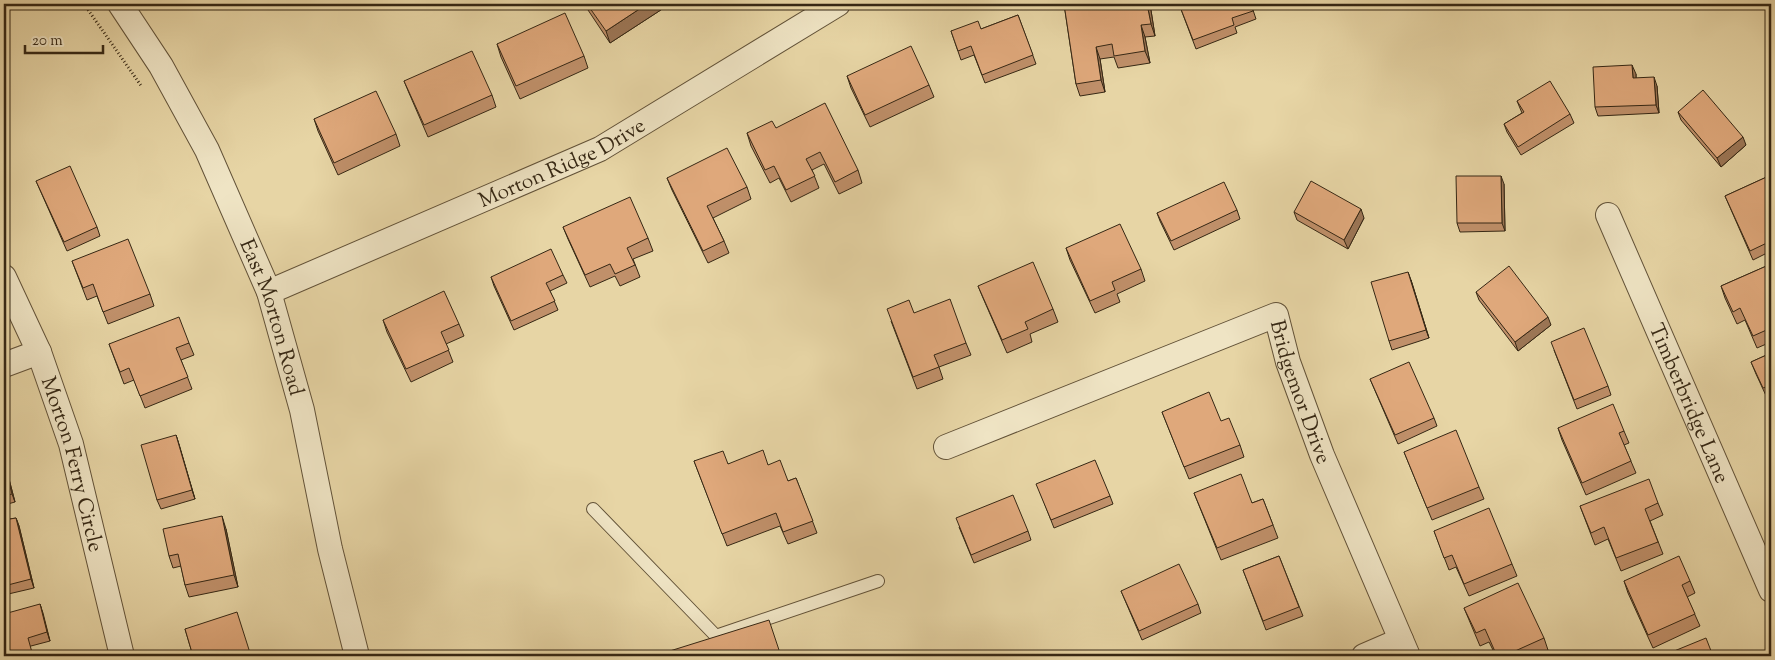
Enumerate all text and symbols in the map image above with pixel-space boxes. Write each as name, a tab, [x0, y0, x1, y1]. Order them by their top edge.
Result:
scale bar	[25, 22, 102, 54]
text: 20 m	[32, 31, 63, 52]
street label: Morton Ridge Drive	[474, 112, 652, 217]
street label: East Morton Road	[231, 235, 310, 399]
street label: Bridgemor Drive	[1261, 317, 1337, 469]
street label: Timberbridge Lane	[1640, 319, 1736, 488]
street label: Morton Ferry Circle	[32, 373, 109, 555]

